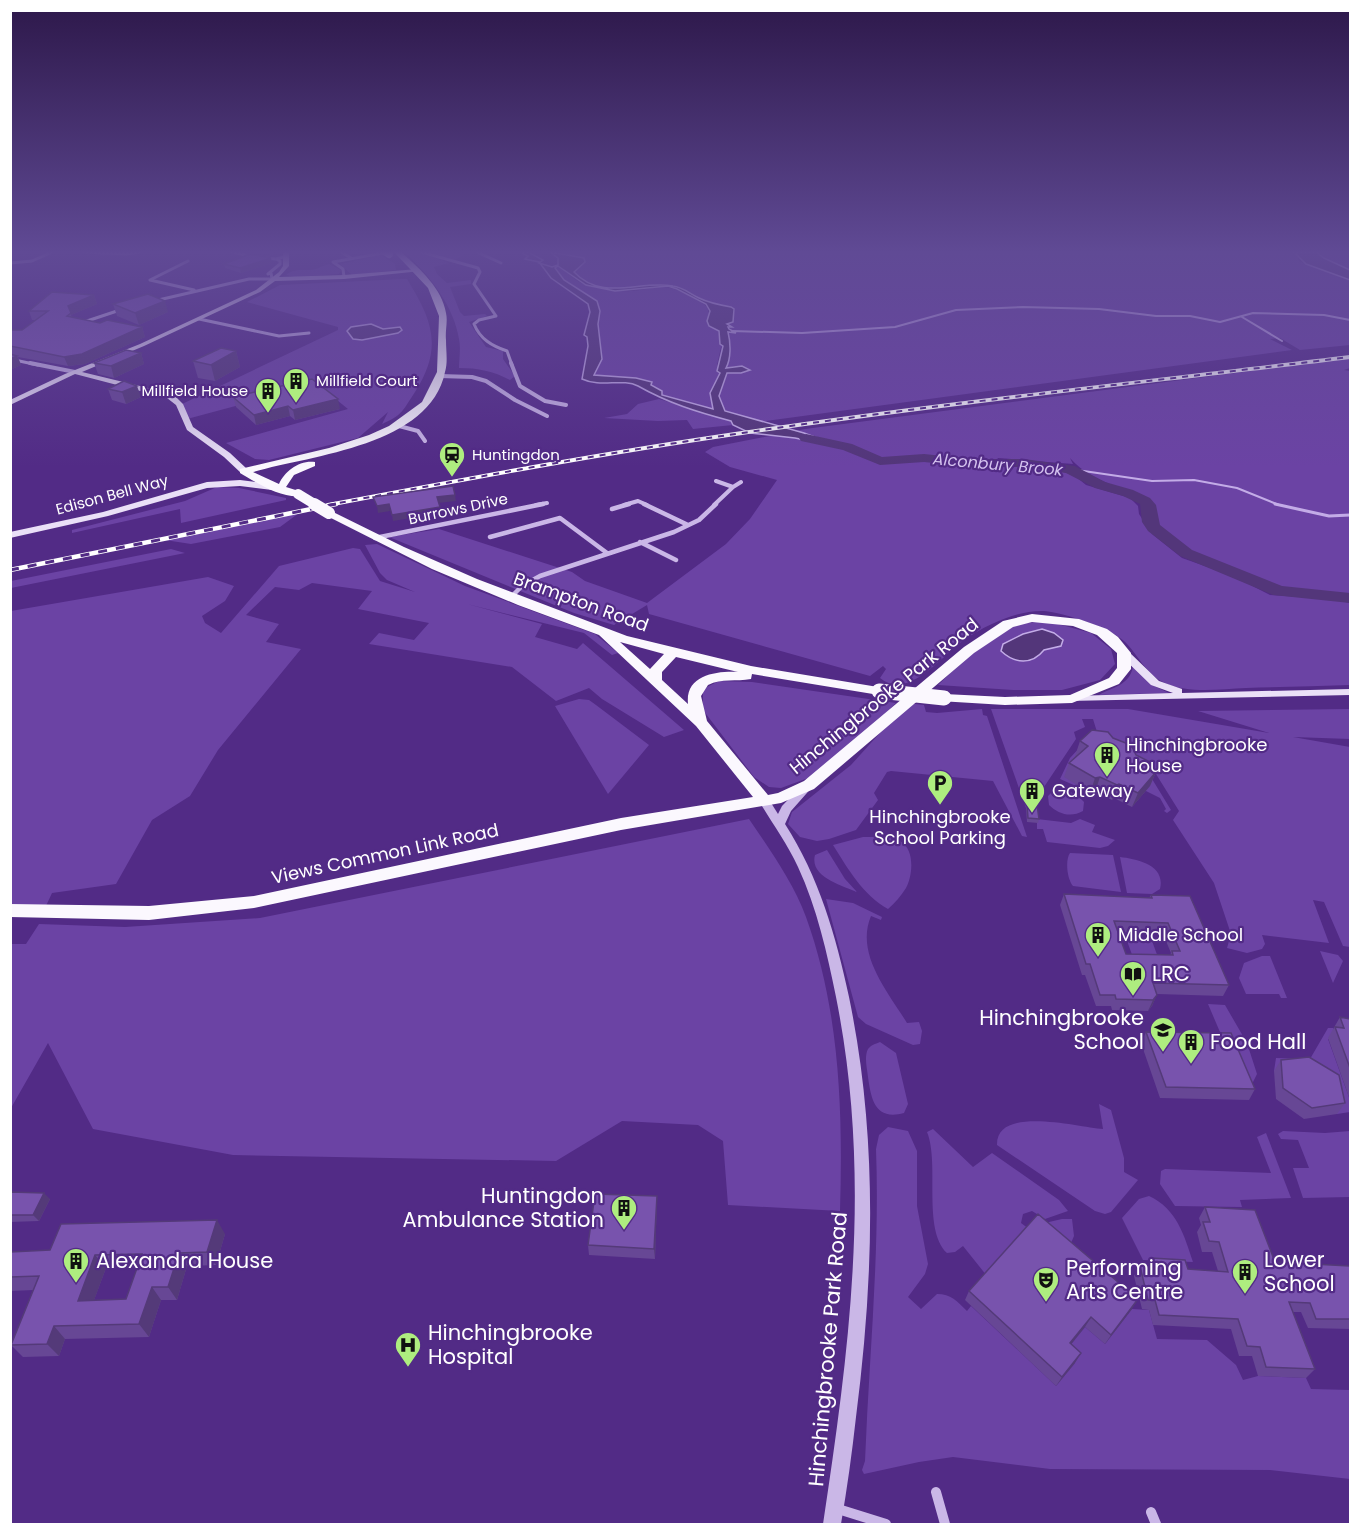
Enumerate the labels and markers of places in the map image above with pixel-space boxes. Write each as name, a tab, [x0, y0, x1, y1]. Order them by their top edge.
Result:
building icon: Millfield Court	[281, 366, 311, 404]
place label: Millfield Court	[316, 370, 418, 391]
building icon: Millfield House	[253, 376, 283, 414]
place label: Millfield House	[142, 380, 248, 401]
station icon: Huntingdon	[437, 440, 467, 478]
place label: Huntingdon	[472, 444, 560, 465]
place label: Hinchingbrooke House	[1126, 732, 1267, 778]
building icon: Hinchingbrooke House	[1092, 740, 1122, 778]
parking icon: Hinchingbrooke School Parking	[925, 768, 955, 806]
building icon: Gateway	[1017, 776, 1047, 814]
place label: Gateway	[1052, 778, 1133, 803]
place label: Hinchingbrooke School Parking	[869, 804, 1011, 850]
building icon: Middle School	[1083, 920, 1113, 958]
place label: Middle School	[1118, 922, 1243, 947]
library icon: LRC	[1118, 959, 1148, 997]
place label: LRC	[1152, 959, 1190, 988]
place label: Hinchingbrooke School	[979, 1003, 1144, 1056]
school or university icon: Hinchingbrooke School	[1148, 1015, 1178, 1053]
building icon: Food Hall	[1176, 1027, 1206, 1065]
place label: Food Hall	[1210, 1027, 1306, 1056]
place label: Huntingdon Ambulance Station	[403, 1181, 604, 1234]
building icon: Huntingdon Ambulance Station	[609, 1193, 639, 1231]
place label: Lower School	[1264, 1245, 1335, 1298]
building icon: Alexandra House	[61, 1246, 91, 1284]
place label: Alexandra House	[96, 1246, 273, 1275]
place label: Performing Arts Centre	[1066, 1253, 1183, 1306]
building icon: Lower School	[1230, 1257, 1260, 1295]
theatre icon: Performing Arts Centre	[1031, 1265, 1061, 1303]
place label: Hinchingbrooke Hospital	[428, 1318, 593, 1371]
hospital icon: Hinchingbrooke Hospital	[393, 1330, 423, 1368]

